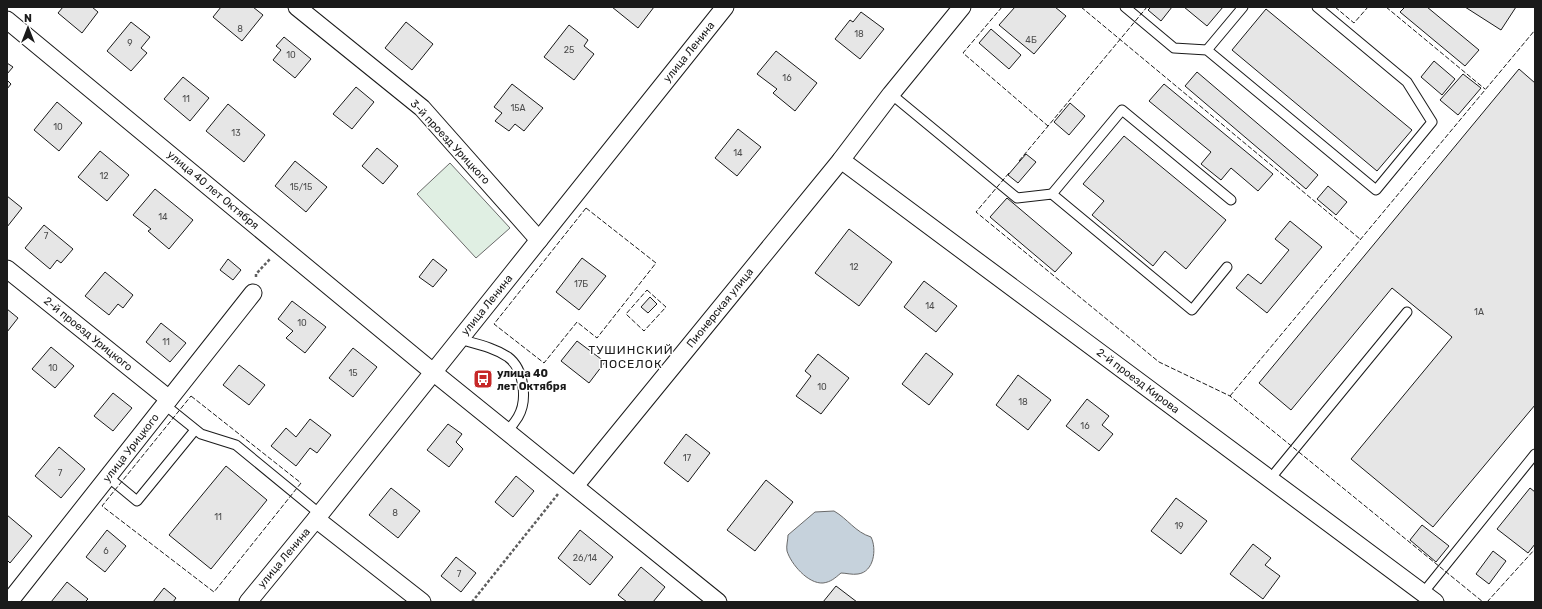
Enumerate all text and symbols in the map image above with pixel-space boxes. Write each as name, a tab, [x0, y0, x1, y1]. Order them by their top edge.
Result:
north arrow	[8, 8, 48, 48]
text: N	[24, 12, 32, 25]
street label: улица Ленина	[661, 19, 717, 85]
house number: 8	[237, 24, 243, 34]
house number: 18	[854, 29, 864, 39]
house number: 4Б	[1025, 35, 1037, 45]
house number: 9	[127, 38, 133, 48]
house number: 25	[564, 45, 574, 55]
house number: 10	[286, 50, 296, 60]
house number: 16	[782, 73, 792, 83]
house number: 11	[182, 94, 190, 104]
street label: 3-й проезд Урицкого	[407, 97, 493, 187]
house number: 15А	[510, 103, 526, 113]
house number: 10	[53, 122, 63, 132]
house number: 13	[231, 128, 241, 138]
street label: улица 40 лет Октября	[165, 148, 261, 232]
house number: 14	[733, 148, 743, 158]
house number: 12	[99, 171, 109, 181]
house number: 15/15	[290, 182, 312, 192]
house number: 14	[158, 212, 168, 222]
house number: 7	[44, 231, 49, 241]
house number: 12	[849, 262, 859, 272]
street label: Пионерская улица	[684, 266, 756, 350]
street label: улица Ленина	[459, 272, 515, 338]
house number: 17Б	[574, 279, 588, 289]
street label: 2-й проезд Урицкого	[41, 294, 135, 374]
house number: 14	[925, 301, 935, 311]
house number: 1А	[1474, 307, 1484, 317]
house number: 10	[297, 318, 307, 328]
house number: 11	[162, 337, 170, 347]
district label: ТУШИНСКИЙ ПОСЕЛОК	[588, 343, 674, 371]
street label: 2-й проезд Кирова	[1094, 346, 1182, 416]
house number: 10	[48, 363, 58, 373]
place label: улица 40 лет Октября	[497, 367, 566, 393]
house number: 15	[348, 368, 358, 378]
bus stop icon: улица 40 лет Октября	[472, 368, 494, 390]
house number: 10	[817, 382, 827, 392]
house number: 18	[1018, 397, 1028, 407]
street label: улица Урицкого	[100, 411, 162, 485]
house number: 16	[1080, 421, 1090, 431]
house number: 17	[683, 453, 692, 463]
house number: 7	[58, 468, 63, 478]
house number: 8	[392, 508, 398, 518]
house number: 11	[214, 512, 222, 522]
house number: 19	[1174, 521, 1184, 531]
street label: улица Ленина	[255, 525, 313, 591]
house number: 6	[103, 546, 109, 556]
house number: 26/14	[573, 553, 598, 563]
house number: 7	[457, 569, 462, 579]

